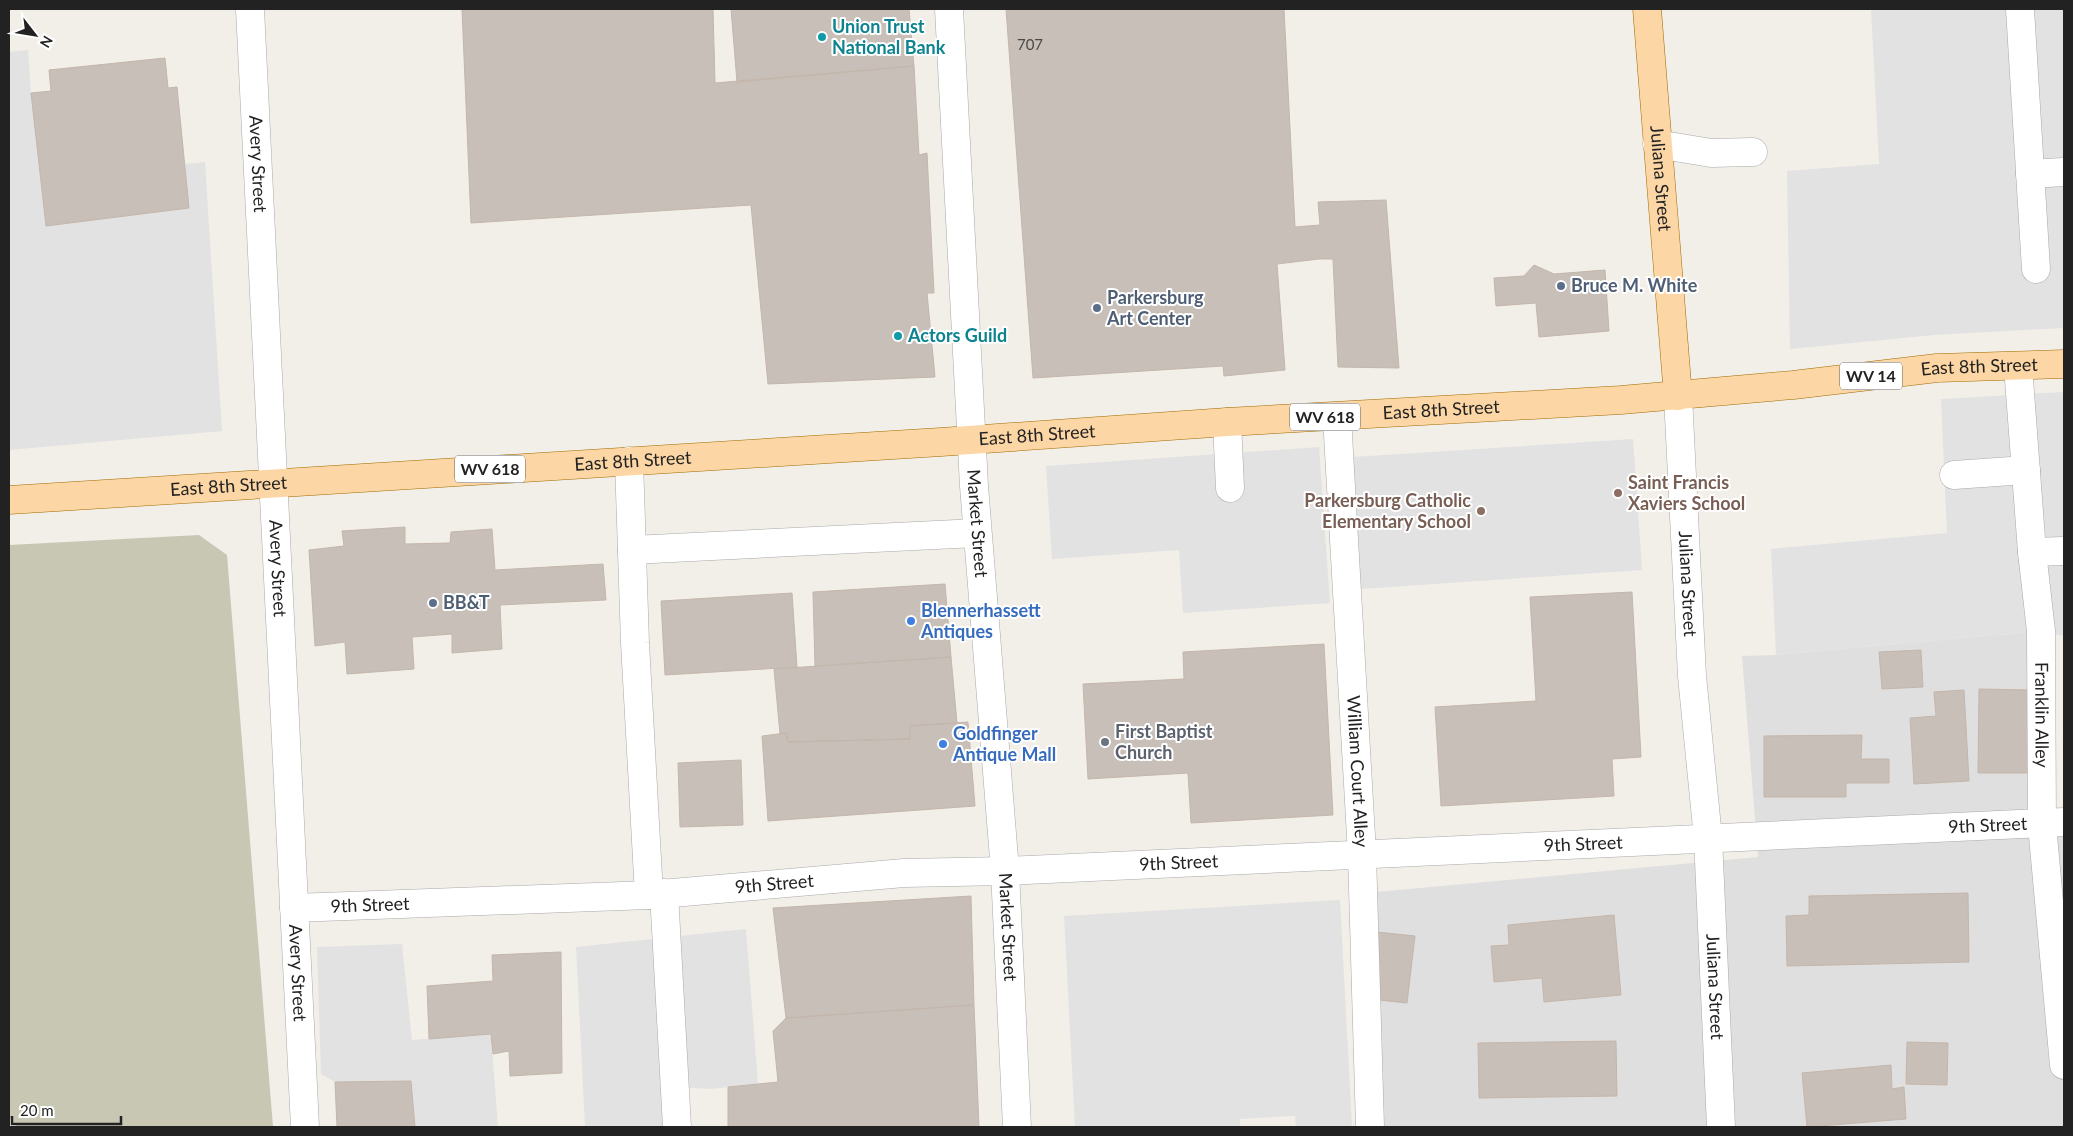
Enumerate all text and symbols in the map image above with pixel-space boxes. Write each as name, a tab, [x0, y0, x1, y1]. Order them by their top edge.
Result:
north arrow	[10, 10, 60, 60]
place label: Union Trust National Bank	[832, 15, 946, 58]
marker: Union Trust National Bank	[816, 31, 828, 43]
text: N	[37, 33, 57, 51]
house number: 707	[1017, 35, 1043, 53]
street label: Avery Street	[245, 115, 272, 214]
street label: Juliana Street	[1646, 125, 1677, 233]
place label: Bruce M. White	[1571, 274, 1698, 296]
marker: Bruce M. White	[1555, 280, 1567, 292]
place label: Parkersburg Art Center	[1106, 286, 1204, 329]
marker: Parkersburg Art Center	[1091, 302, 1103, 314]
place label: Actors Guild	[907, 324, 1007, 346]
marker: Actors Guild	[892, 330, 904, 342]
street label: East 8th Street	[1919, 353, 2039, 380]
road number: WV 14	[1840, 362, 1902, 390]
street label: East 8th Street	[1382, 395, 1501, 423]
road number: WV 618	[1290, 404, 1360, 431]
street label: East 8th Street	[978, 419, 1097, 449]
street label: East 8th Street	[574, 446, 692, 475]
road number: WV 618	[455, 456, 525, 482]
street label: Market Street	[963, 468, 993, 579]
street label: East 8th Street	[169, 471, 288, 500]
place label: Saint Francis Xaviers School	[1628, 471, 1745, 514]
marker: Saint Francis Xaviers School	[1612, 487, 1624, 499]
place label: Parkersburg Catholic Elementary School	[1304, 489, 1471, 532]
marker: Parkersburg Catholic Elementary School	[1475, 505, 1487, 517]
street label: Avery Street	[265, 519, 292, 618]
street label: Juliana Street	[1675, 530, 1702, 638]
place label: BB&T	[443, 591, 490, 613]
marker: BB&T	[427, 597, 439, 609]
place label: Blennerhassett Antiques	[920, 599, 1041, 642]
marker: Blennerhassett Antiques	[905, 615, 917, 627]
street label: Franklin Alley	[2031, 662, 2054, 769]
street label: William Court Alley	[1343, 695, 1374, 849]
place label: First Baptist Church	[1115, 720, 1213, 763]
place label: Goldfinger Antique Mall	[952, 722, 1056, 765]
marker: First Baptist Church	[1099, 736, 1111, 748]
marker: Goldfinger Antique Mall	[937, 738, 949, 750]
street label: 9th Street	[1948, 812, 2028, 837]
street label: 9th Street	[1543, 830, 1624, 856]
street label: 9th Street	[1139, 849, 1219, 875]
street label: 9th Street	[734, 869, 815, 898]
street label: Market Street	[995, 872, 1022, 982]
street label: 9th Street	[330, 892, 410, 917]
street label: Avery Street	[285, 924, 312, 1023]
street label: Juliana Street	[1702, 933, 1729, 1041]
scale bar	[12, 1094, 121, 1126]
text: 20 m	[20, 1101, 54, 1119]

